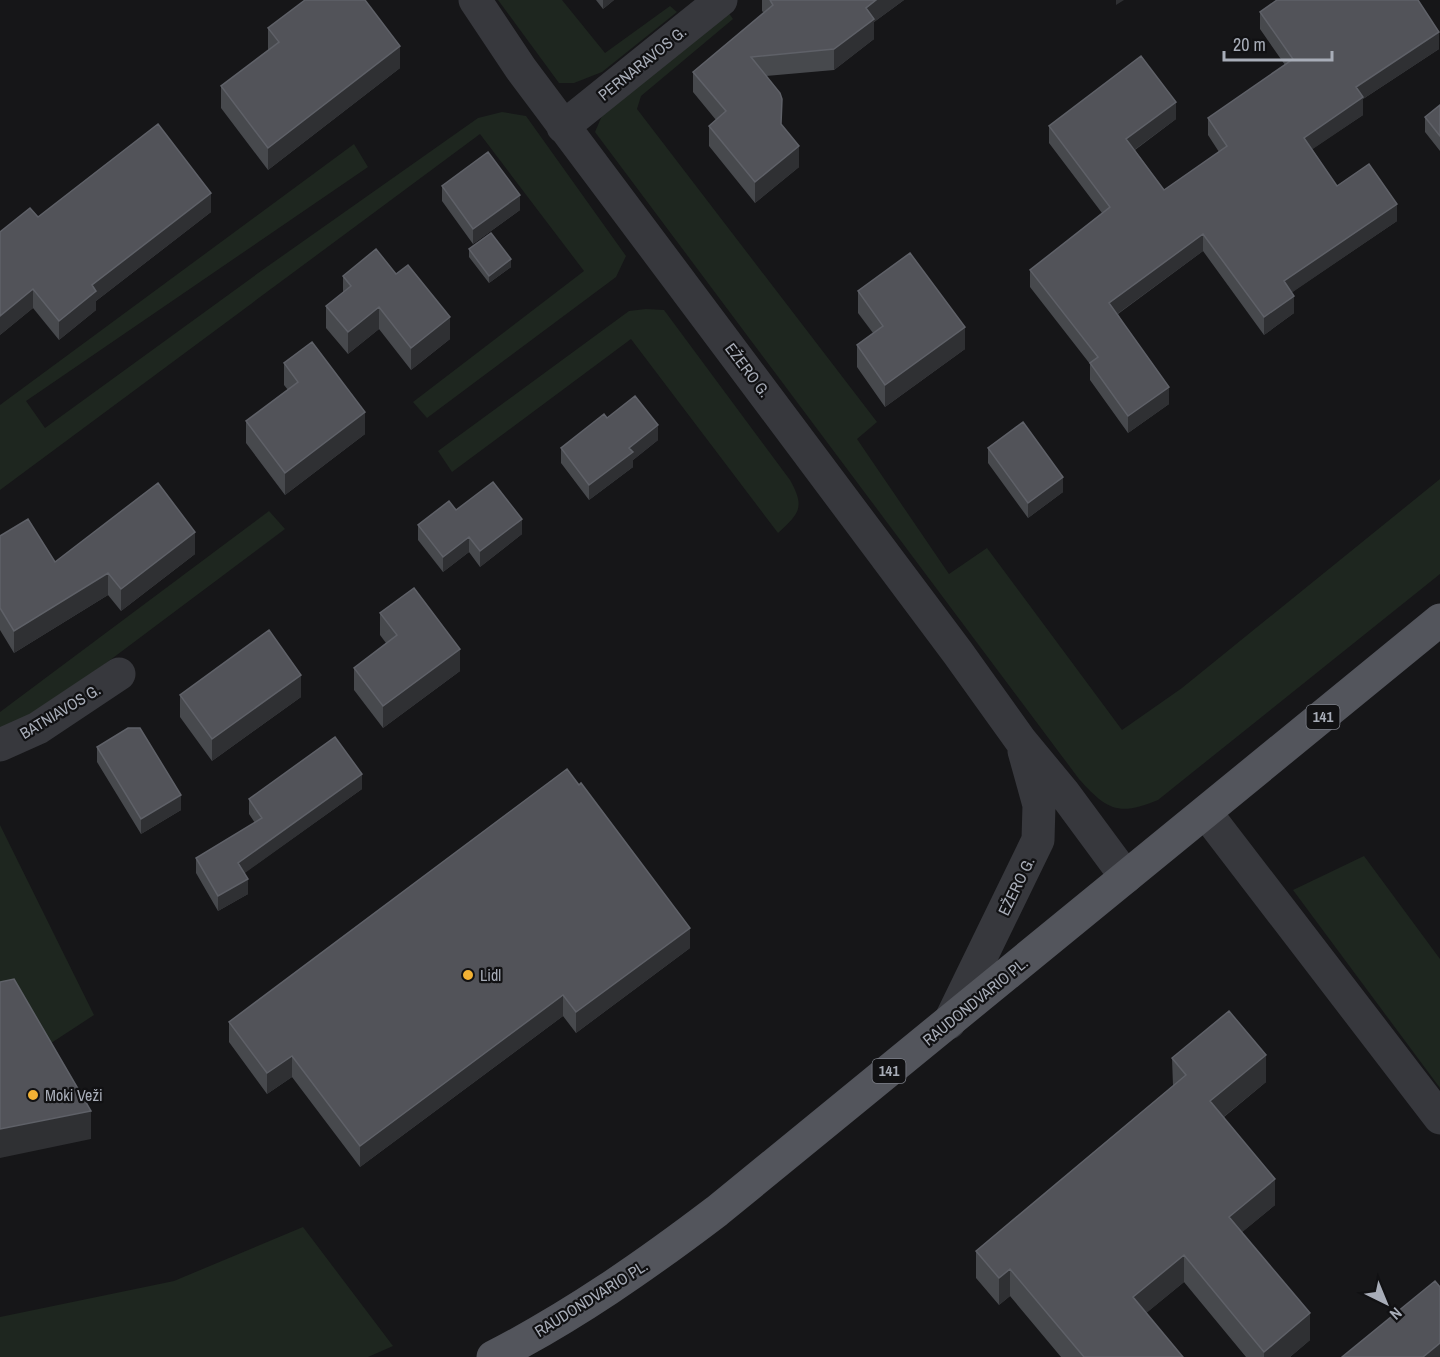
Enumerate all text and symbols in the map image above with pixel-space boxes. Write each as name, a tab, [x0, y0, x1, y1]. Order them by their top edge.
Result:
street label: PERNARAVOS G.	[593, 21, 691, 105]
scale bar	[1224, 24, 1332, 62]
text: 20 m	[1233, 32, 1266, 57]
street label: EŽERO G.	[720, 338, 776, 402]
street label: BATNIAVOS G.	[15, 678, 105, 744]
road number: 141	[1306, 705, 1340, 729]
street label: EŽERO G.	[992, 853, 1040, 919]
street label: RAUDONDVARIO PL.	[918, 952, 1032, 1050]
place label: Lidl	[480, 964, 501, 986]
marker: Lidl	[461, 968, 475, 982]
road number: 141	[872, 1059, 906, 1083]
place label: Moki Veži	[45, 1084, 103, 1106]
marker: Moki Veži	[26, 1088, 40, 1102]
street label: RAUDONDVARIO PL.	[530, 1254, 652, 1342]
north arrow	[1356, 1273, 1416, 1333]
text: N	[1385, 1303, 1407, 1325]

